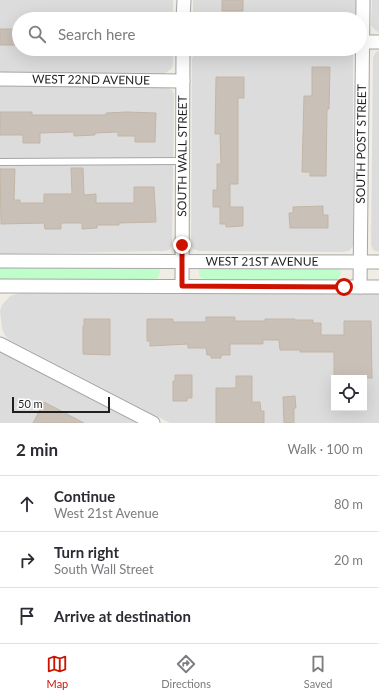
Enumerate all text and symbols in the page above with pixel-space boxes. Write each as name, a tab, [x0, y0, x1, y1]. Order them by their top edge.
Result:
search box	[12, 12, 367, 56]
icon: search	[26, 23, 48, 45]
text: Search here	[58, 25, 135, 43]
street label: WEST 22ND AVENUE	[32, 71, 150, 88]
street label: SOUTH POST STREET	[353, 84, 369, 204]
street label: SOUTH WALL STREET	[174, 95, 190, 217]
route end	[173, 236, 191, 254]
street label: WEST 21ST AVENUE	[205, 254, 319, 269]
route start	[335, 278, 353, 296]
map controls	[331, 375, 367, 411]
button: locate	[331, 375, 367, 411]
scale bar	[12, 395, 110, 414]
text: 50 m	[18, 397, 43, 410]
text: 2 min	[16, 439, 58, 460]
text: Walk · 100 m	[287, 441, 363, 457]
text: Continue	[54, 487, 115, 505]
icon: ahead	[16, 493, 38, 515]
text: 80 m	[334, 496, 363, 512]
text: West 21st Avenue	[54, 505, 159, 521]
text: Turn right	[54, 543, 119, 561]
icon: right	[16, 549, 38, 571]
text: 20 m	[334, 552, 363, 568]
text: South Wall Street	[54, 561, 154, 577]
icon: arrive	[16, 605, 38, 627]
text: Arrive at destination	[54, 607, 191, 625]
tab: Map	[46, 653, 68, 690]
tab: Directions	[161, 653, 211, 690]
tab: Saved	[304, 653, 333, 690]

